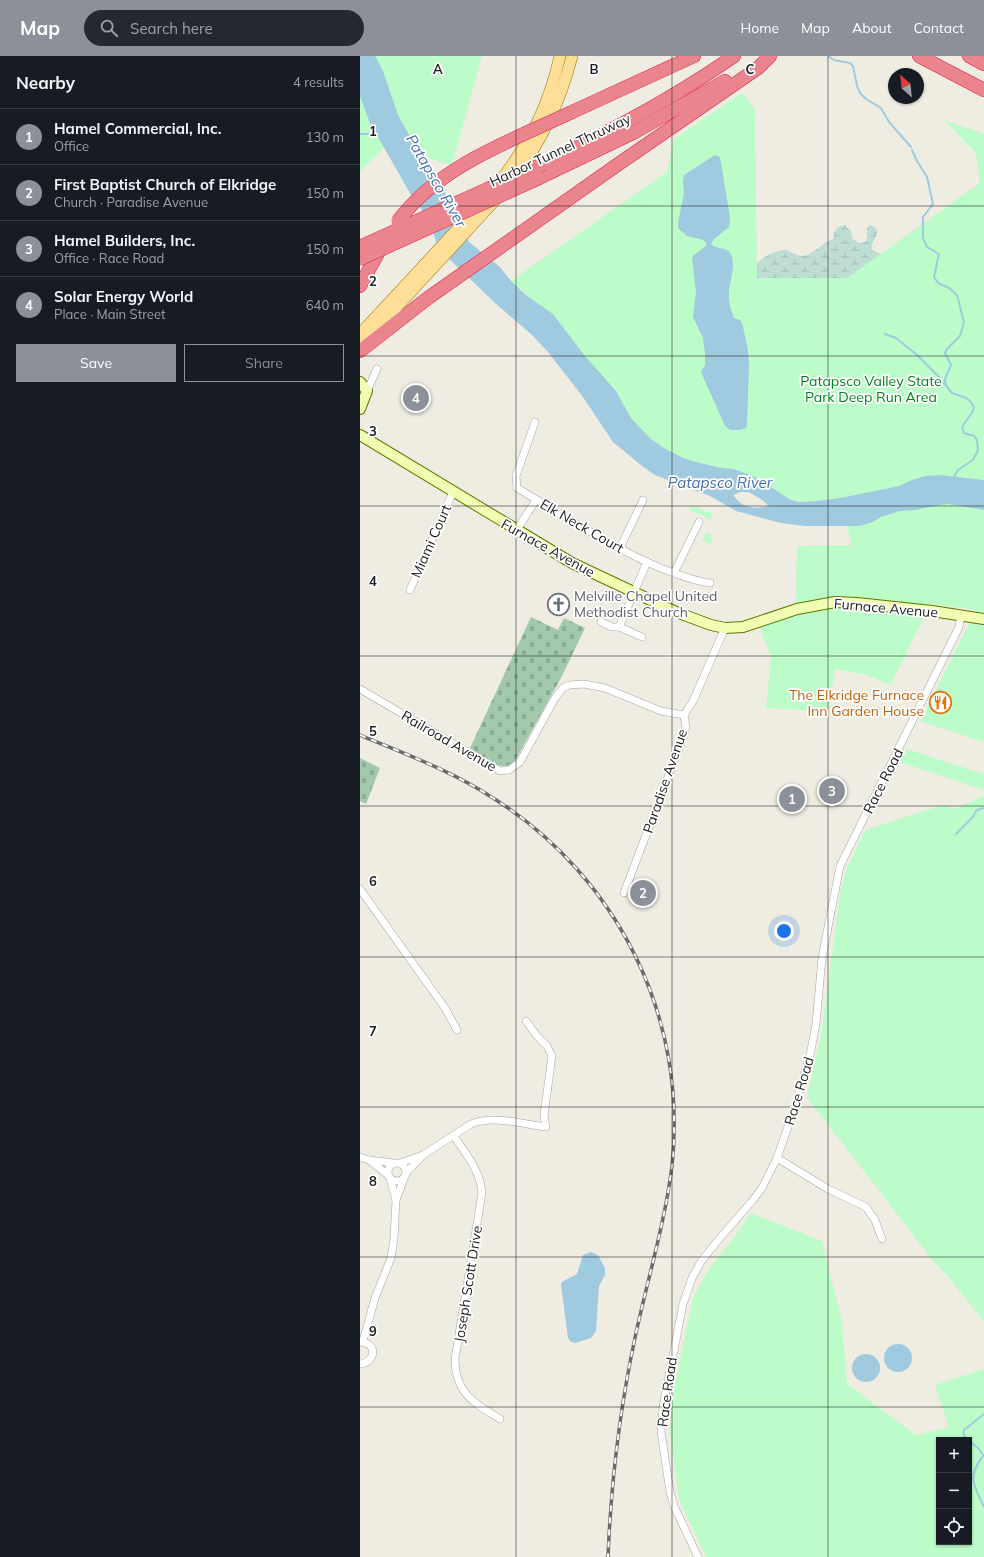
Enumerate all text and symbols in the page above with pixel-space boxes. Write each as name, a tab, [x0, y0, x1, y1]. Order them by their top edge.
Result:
search box	[84, 10, 364, 46]
text: Map	[20, 16, 60, 40]
icon: search	[98, 17, 120, 39]
text: Search here	[130, 19, 213, 38]
text: Home	[740, 19, 779, 37]
text: Map	[801, 19, 830, 37]
text: About	[852, 19, 892, 37]
text: Contact	[914, 19, 964, 37]
text: A	[433, 61, 443, 77]
text: B	[590, 61, 599, 77]
text: C	[746, 61, 755, 77]
north arrow	[888, 68, 924, 104]
text: Nearby	[16, 72, 75, 93]
text: 4 results	[293, 74, 344, 90]
street label: Harbor Tunnel Thruway	[487, 109, 634, 191]
text: Hamel Commercial, Inc.	[54, 119, 222, 138]
text: 1	[369, 123, 377, 139]
text: 1	[25, 129, 33, 145]
text: 130 m	[306, 129, 344, 145]
water label: Patapsco River	[402, 131, 471, 231]
text: Office	[54, 138, 89, 154]
text: First Baptist Church of Elkridge	[54, 175, 276, 194]
text: 2	[25, 185, 33, 201]
text: 150 m	[306, 185, 344, 201]
text: Church · Paradise Avenue	[54, 194, 208, 210]
text: Hamel Builders, Inc.	[54, 231, 195, 250]
text: 3	[25, 241, 33, 257]
text: 150 m	[306, 241, 344, 257]
text: Office · Race Road	[54, 250, 164, 266]
text: 2	[369, 273, 377, 289]
text: Solar Energy World	[54, 287, 193, 306]
text: 4	[25, 297, 33, 313]
text: 640 m	[306, 297, 344, 313]
text: Place · Main Street	[54, 306, 166, 322]
button: Save	[16, 344, 176, 382]
button: Share	[184, 344, 344, 382]
park label: Patapsco Valley State Park Deep Run Area	[800, 372, 942, 406]
pin: 4	[403, 383, 429, 413]
text: 3	[369, 423, 377, 439]
water label: Patapsco River	[668, 473, 773, 492]
street label: Elk Neck Court	[537, 495, 627, 557]
street label: Miami Court	[407, 501, 455, 581]
street label: Furnace Avenue	[498, 515, 598, 581]
text: 4	[369, 573, 377, 589]
place label: Melville Chapel United Methodist Church	[574, 587, 717, 621]
church icon: Melville Chapel United Methodist Church	[546, 591, 572, 617]
street label: Furnace Avenue	[833, 594, 939, 622]
place label: The Elkridge Furnace Inn Garden House	[789, 686, 924, 720]
restaurant icon: The Elkridge Furnace Inn Garden House	[927, 690, 953, 716]
street label: Railroad Avenue	[398, 706, 500, 776]
text: 5	[369, 723, 377, 739]
street label: Paradise Avenue	[639, 726, 691, 836]
street label: Race Road	[859, 746, 907, 816]
pin: 3	[819, 776, 845, 806]
pin: 1	[779, 784, 805, 814]
text: 6	[369, 873, 377, 889]
pin: 2	[630, 878, 656, 908]
your location	[774, 921, 794, 941]
text: 7	[369, 1023, 377, 1039]
street label: Race Road	[780, 1055, 818, 1127]
text: 8	[369, 1173, 377, 1189]
street label: Joseph Scott Drive	[450, 1224, 486, 1344]
text: 9	[369, 1323, 377, 1339]
street label: Race Road	[653, 1356, 681, 1428]
map controls	[936, 1437, 972, 1545]
button: +	[936, 1437, 972, 1473]
button: −	[936, 1473, 972, 1509]
button: locate	[936, 1509, 972, 1545]

